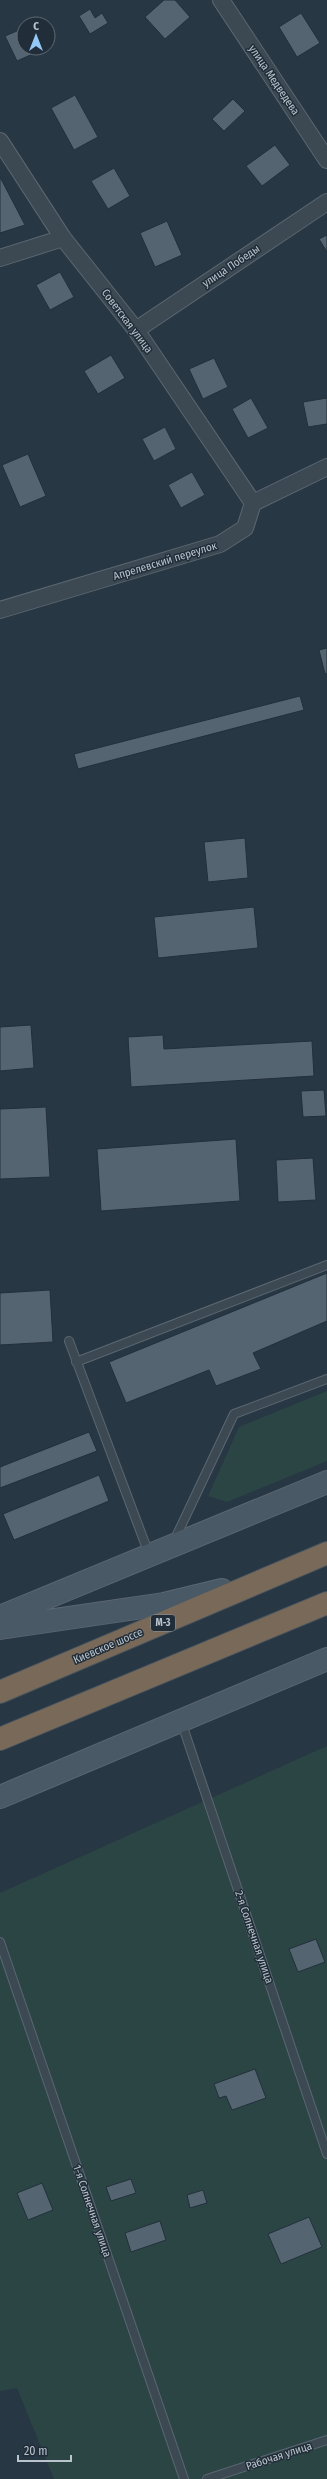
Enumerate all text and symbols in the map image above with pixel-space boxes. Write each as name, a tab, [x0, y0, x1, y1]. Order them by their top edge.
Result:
north arrow	[16, 16, 56, 56]
text: С	[33, 20, 39, 33]
street label: улица Медведева	[246, 43, 302, 117]
street label: улица Победы	[200, 242, 262, 290]
street label: Советская улица	[99, 286, 155, 356]
street label: Апрелевский переулок	[112, 539, 219, 583]
road number: М-3	[151, 1615, 175, 1631]
street label: Киевское шоссе	[71, 1625, 145, 1667]
street label: 2-я Солнечная улица	[232, 1889, 276, 1985]
street label: 1-я Солнечная улица	[70, 2163, 114, 2259]
scale bar	[18, 2437, 71, 2463]
street label: Рабочая улица	[244, 2439, 314, 2473]
text: 20 m	[24, 2444, 48, 2458]

